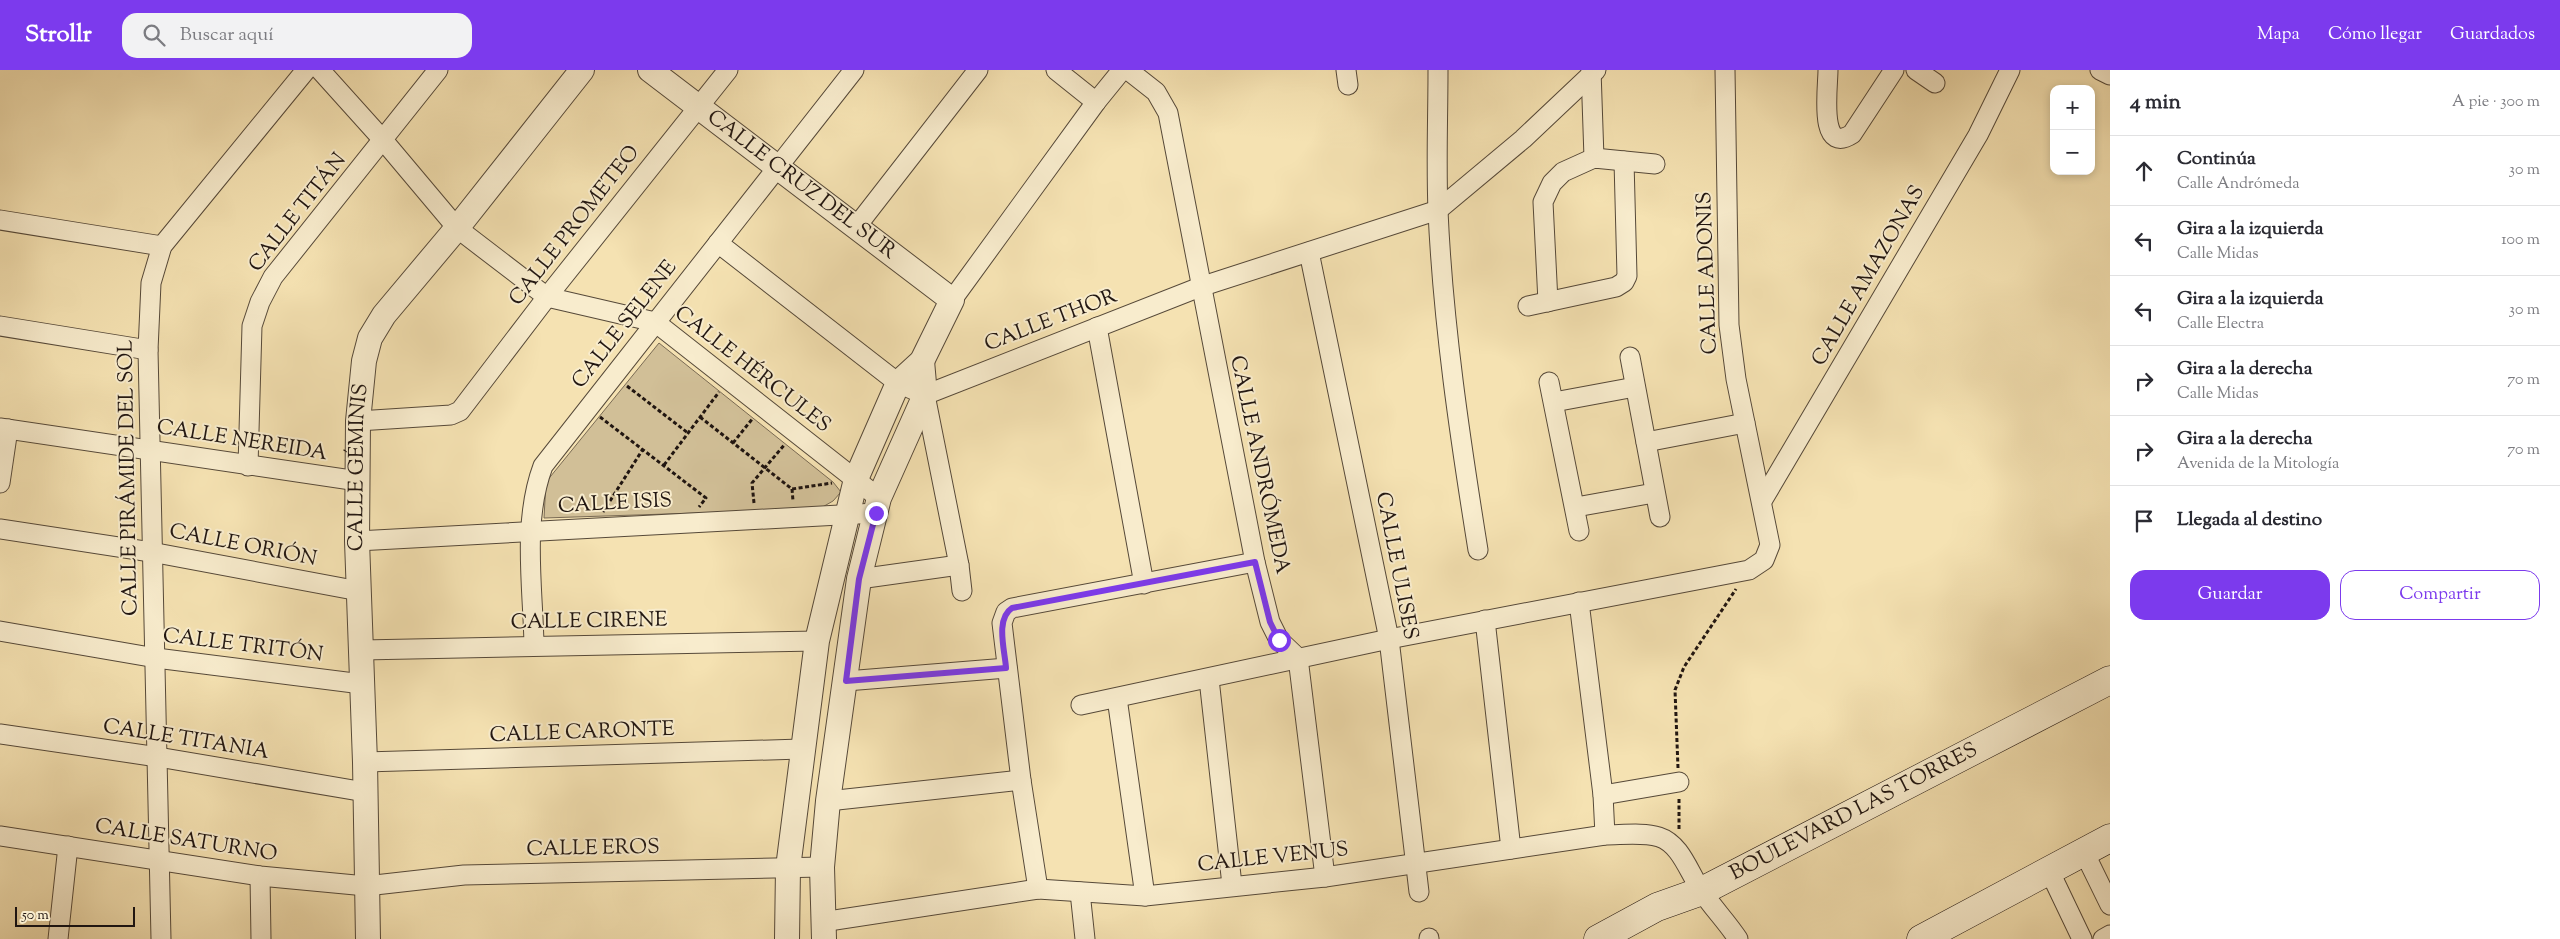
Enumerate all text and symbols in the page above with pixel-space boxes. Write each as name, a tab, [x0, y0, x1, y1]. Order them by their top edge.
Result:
search box	[122, 13, 472, 58]
text: Strollr	[25, 18, 92, 52]
icon: search	[140, 21, 168, 49]
text: Buscar aquí	[180, 22, 274, 49]
text: Mapa	[2257, 22, 2300, 48]
text: Cómo llegar	[2328, 22, 2422, 48]
text: Guardados	[2450, 22, 2535, 48]
map controls	[2050, 85, 2095, 175]
button: +	[2050, 85, 2095, 130]
text: 4 min	[2130, 88, 2181, 118]
text: A pie · 300 m	[2452, 91, 2540, 114]
street label: CALLE CRUZ DEL SUR	[700, 103, 902, 267]
button: −	[2050, 130, 2095, 175]
street label: CALLE PROMETEO	[503, 139, 647, 313]
text: Continúa	[2177, 146, 2256, 173]
street label: CALLE TITÁN	[242, 147, 354, 279]
icon: ahead	[2130, 157, 2158, 185]
text: 30 m	[2509, 159, 2540, 182]
text: Calle Andrómeda	[2177, 173, 2300, 196]
street label: CALLE AMAZONAS	[1805, 180, 1933, 372]
street label: CALLE ADONIS	[1690, 191, 1726, 355]
text: Gira a la izquierda	[2177, 216, 2323, 243]
icon: left	[2130, 227, 2158, 255]
text: 100 m	[2501, 229, 2540, 252]
text: Calle Midas	[2177, 243, 2259, 266]
street label: CALLE SELENE	[565, 254, 685, 396]
street label: CALLE THOR	[980, 282, 1122, 360]
text: Gira a la izquierda	[2177, 286, 2323, 313]
icon: left	[2130, 297, 2158, 325]
street label: CALLE HÉRCULES	[667, 299, 837, 441]
text: 30 m	[2509, 299, 2540, 322]
text: Calle Electra	[2177, 313, 2264, 336]
street label: CALLE PIRÁMIDE DEL SOL	[112, 339, 146, 616]
street label: CALLE ANDRÓMEDA	[1221, 353, 1297, 577]
text: Gira a la derecha	[2177, 356, 2312, 383]
icon: right	[2130, 367, 2158, 395]
text: 70 m	[2507, 369, 2540, 392]
street label: CALLE GÉMINIS	[342, 382, 377, 552]
text: Calle Midas	[2177, 383, 2259, 406]
street label: CALLE NEREIDA	[155, 413, 329, 469]
text: Gira a la derecha	[2177, 426, 2312, 453]
icon: right	[2130, 437, 2158, 465]
text: 70 m	[2507, 439, 2540, 462]
text: Avenida de la Mitología	[2177, 453, 2339, 476]
street label: CALLE ISIS	[557, 486, 673, 522]
street label: CALLE ULISES	[1367, 490, 1425, 642]
route end	[865, 502, 888, 525]
icon: arrive	[2130, 507, 2158, 535]
text: Llegada al destino	[2177, 507, 2322, 534]
street label: CALLE ORIÓN	[167, 517, 320, 575]
button: Guardar	[2130, 570, 2330, 620]
button: Compartir	[2340, 570, 2540, 620]
street label: CALLE CIRENE	[510, 606, 668, 638]
street label: CALLE TRITÓN	[161, 621, 325, 671]
route start	[1268, 629, 1291, 652]
street label: CALLE TITANIA	[101, 712, 271, 768]
street label: CALLE CARONTE	[489, 715, 675, 751]
street label: BOULEVARD LAS TORRES	[1725, 736, 1983, 889]
street label: CALLE SATURNO	[93, 812, 279, 870]
street label: CALLE EROS	[526, 833, 660, 865]
street label: CALLE VENUS	[1196, 835, 1350, 881]
scale bar	[15, 904, 135, 927]
text: 50 m	[22, 906, 49, 926]

